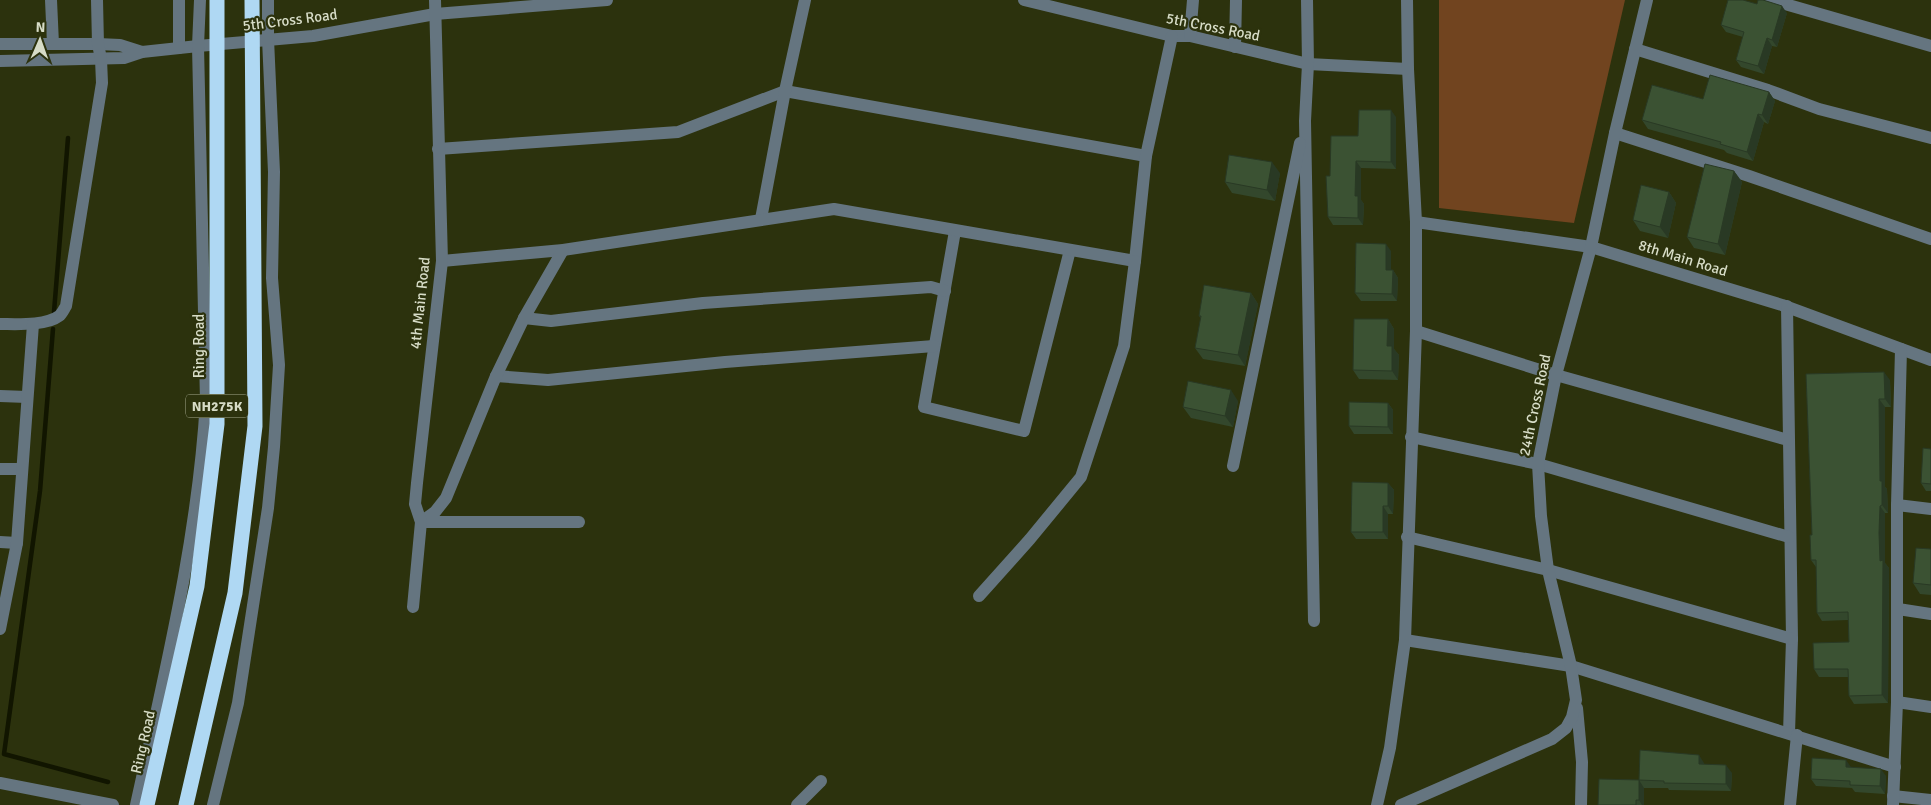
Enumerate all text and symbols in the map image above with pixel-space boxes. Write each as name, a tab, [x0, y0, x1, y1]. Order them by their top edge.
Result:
street label: 5th Cross Road	[242, 5, 339, 35]
street label: 5th Cross Road	[1164, 9, 1262, 45]
north arrow	[15, 15, 65, 65]
text: N	[35, 19, 46, 36]
street label: 8th Main Road	[1636, 236, 1730, 280]
street label: 4th Main Road	[406, 256, 434, 350]
street label: Ring Road	[190, 314, 208, 378]
street label: 24th Cross Road	[1515, 352, 1555, 458]
road number: NH275K	[186, 394, 248, 418]
street label: Ring Road	[127, 708, 159, 775]

